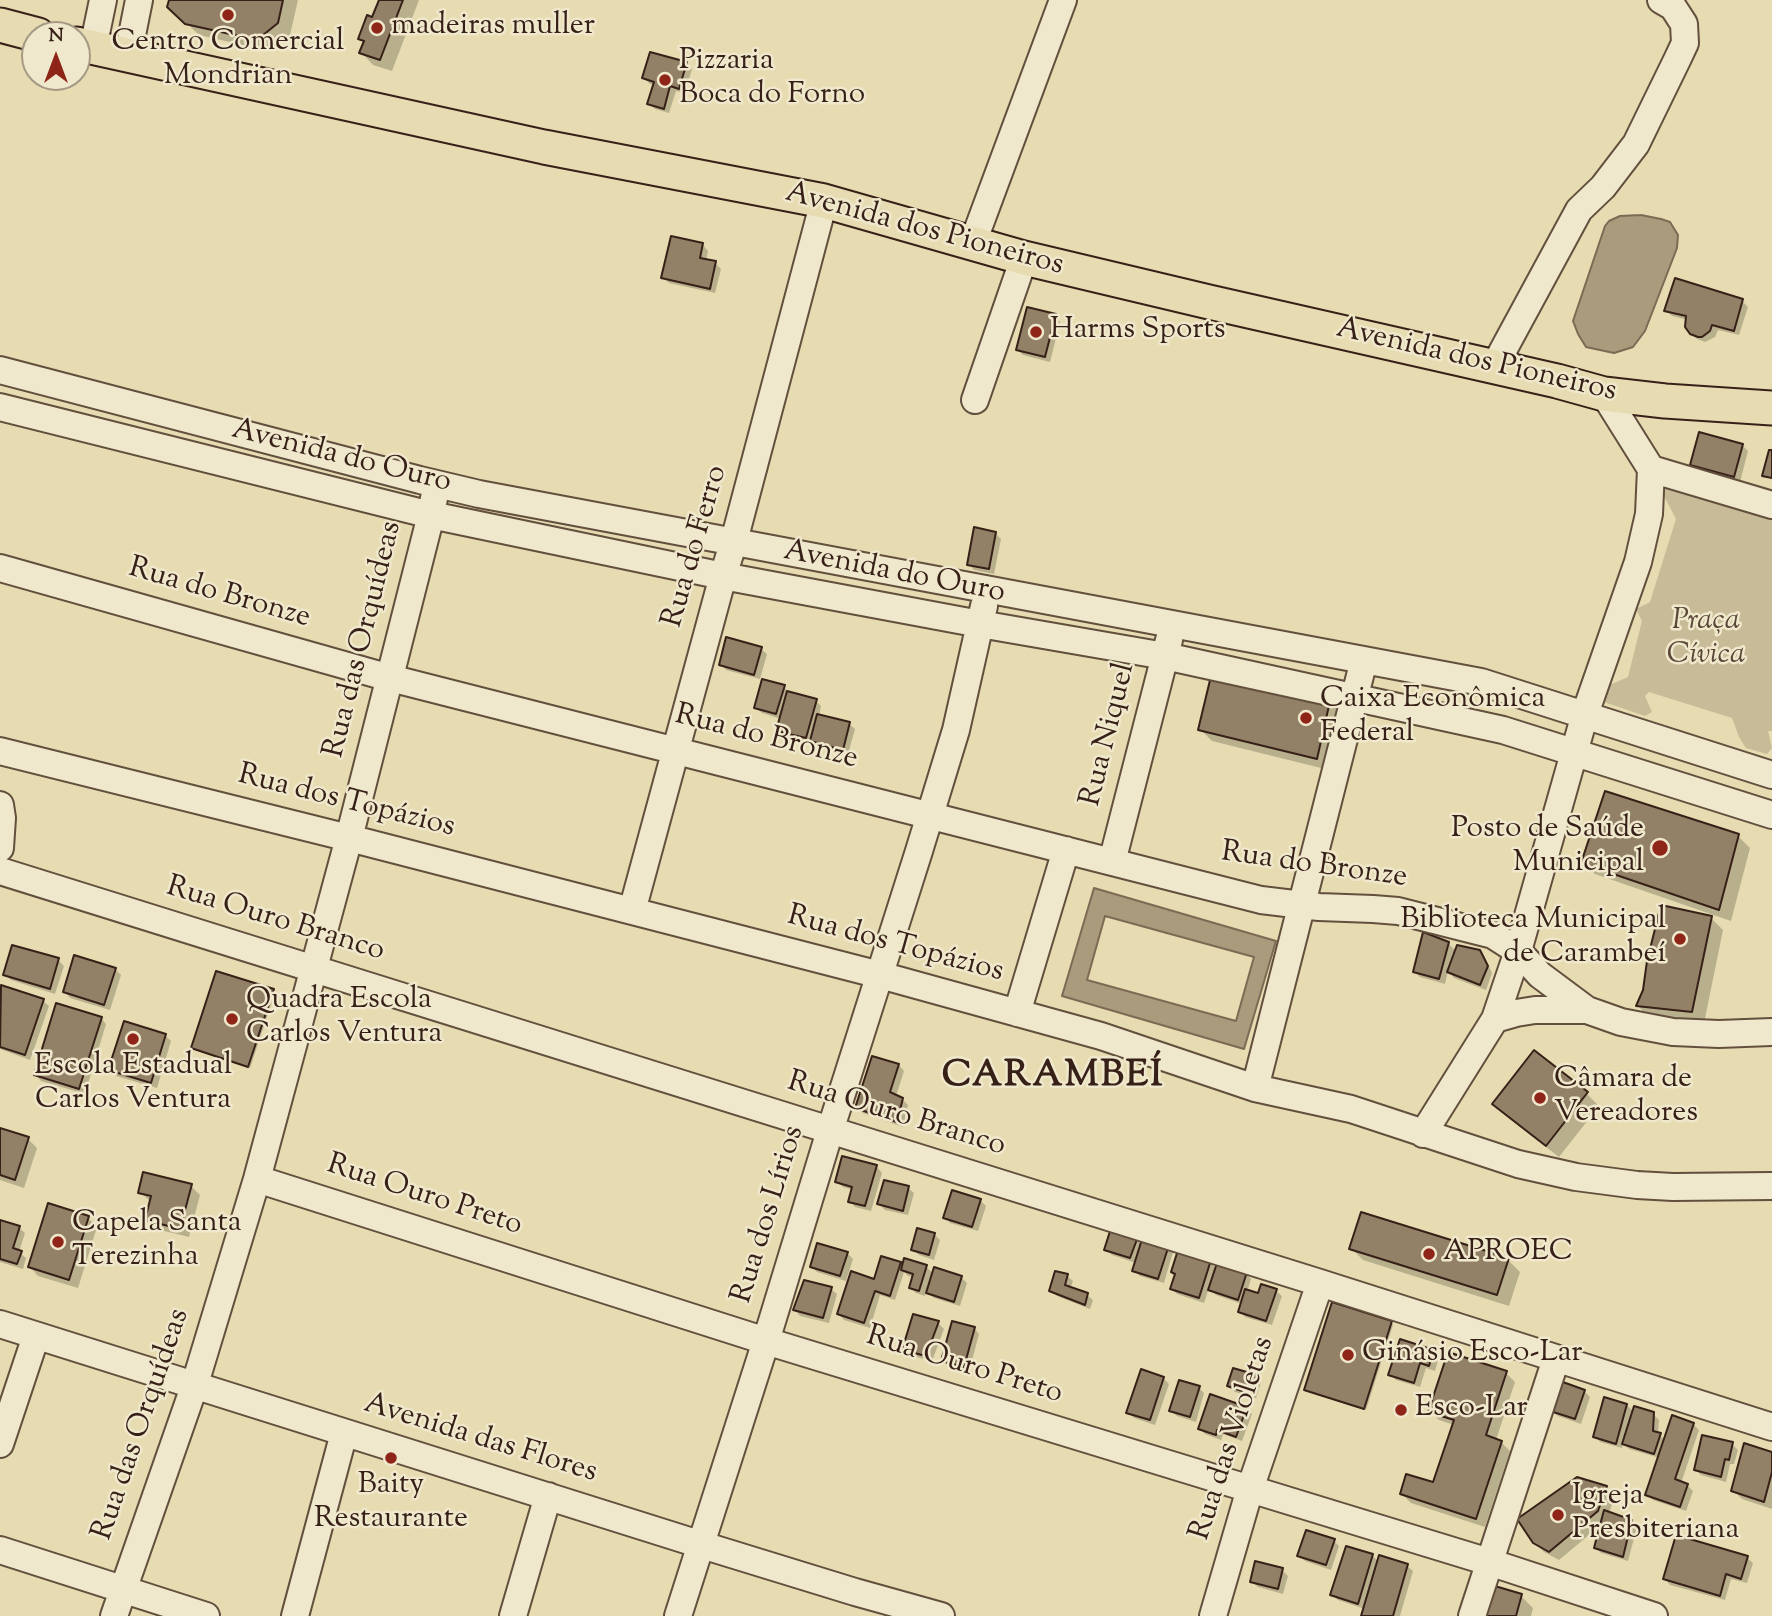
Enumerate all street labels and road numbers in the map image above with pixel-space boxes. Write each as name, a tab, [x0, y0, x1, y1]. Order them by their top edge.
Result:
street label: Avenida dos Pioneiros	[781, 177, 1067, 285]
street label: Avenida dos Pioneiros	[1332, 312, 1620, 412]
street label: Avenida do Ouro	[228, 413, 454, 503]
street label: Rua do Ferro	[657, 462, 737, 632]
street label: Rua das Orquídeas	[318, 518, 412, 762]
street label: Avenida do Ouro	[780, 535, 1008, 613]
street label: Rua do Bronze	[124, 552, 314, 638]
street label: Rua Niquel	[1075, 660, 1145, 810]
street label: Rua do Bronze	[671, 699, 861, 779]
street label: Rua dos Topázios	[234, 759, 458, 847]
street label: Rua do Bronze	[1219, 836, 1409, 898]
street label: Rua Ouro Branco	[161, 871, 389, 971]
street label: Rua dos Topázios	[783, 900, 1007, 992]
street label: Rua Ouro Branco	[782, 1066, 1010, 1166]
street label: Rua dos Lírios	[726, 1122, 814, 1308]
street label: Rua Ouro Preto	[322, 1148, 526, 1246]
street label: Rua das Orquídeas	[87, 1305, 199, 1545]
street label: Rua Ouro Preto	[862, 1320, 1066, 1414]
street label: Rua das Violetas	[1184, 1333, 1284, 1545]
street label: Avenida das Flores	[359, 1387, 601, 1493]

